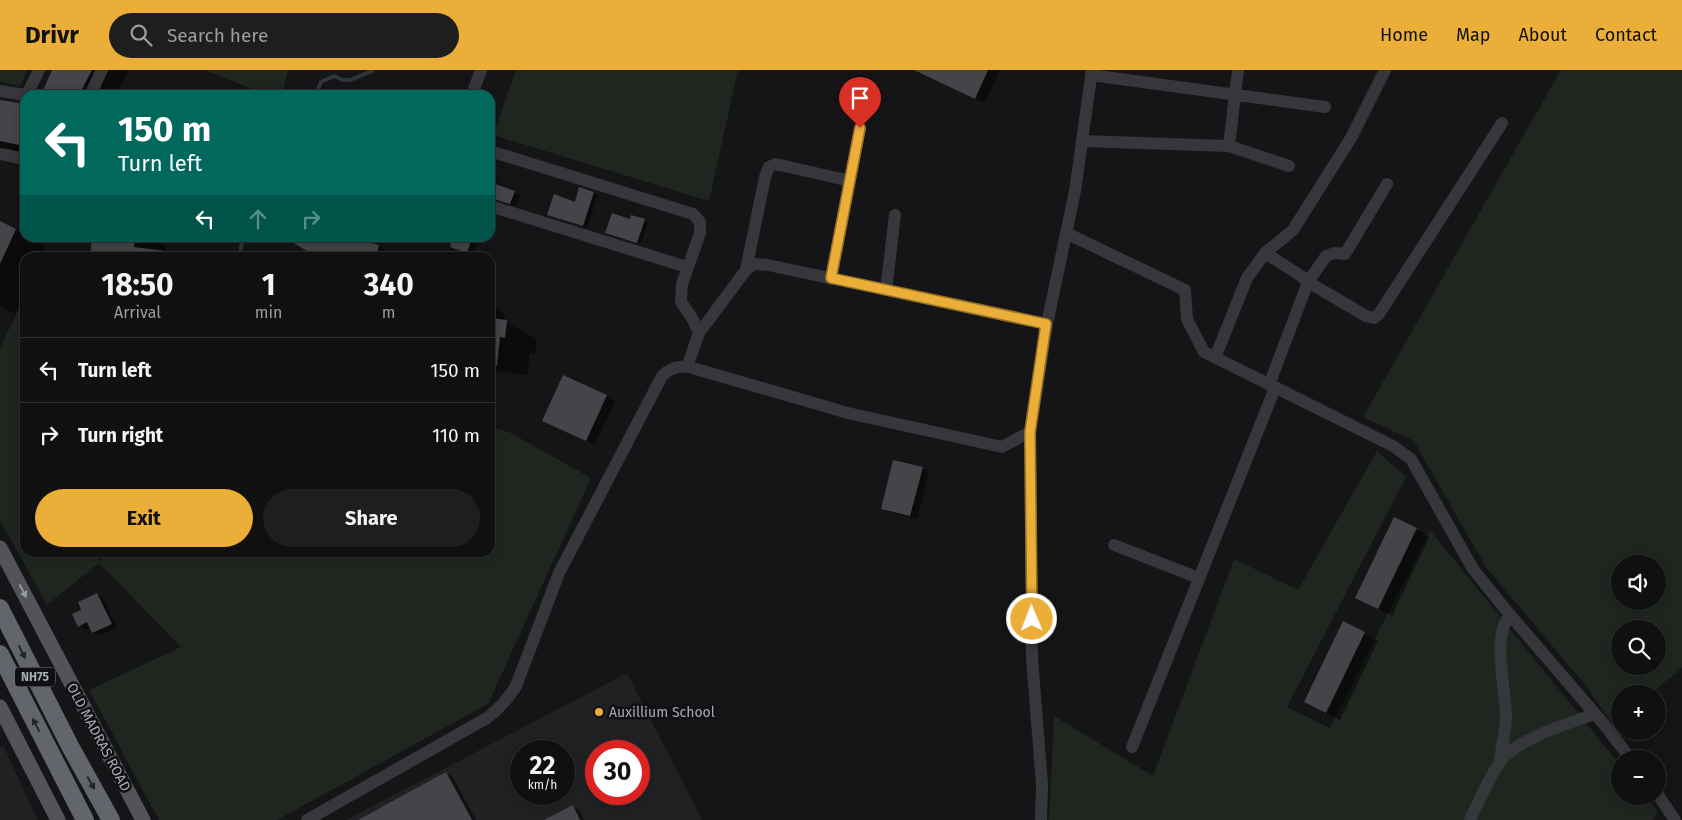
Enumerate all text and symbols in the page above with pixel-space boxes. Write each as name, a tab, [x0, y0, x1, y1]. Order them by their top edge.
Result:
search box	[109, 13, 459, 58]
text: Drivr	[25, 21, 79, 49]
icon: search	[127, 21, 155, 49]
text: Search here	[167, 24, 268, 47]
text: Home	[1380, 24, 1428, 46]
text: Map	[1456, 24, 1490, 46]
text: About	[1518, 24, 1567, 46]
text: Contact	[1595, 24, 1657, 46]
pin	[839, 77, 881, 128]
icon: arrive	[846, 84, 874, 112]
text: 150 m	[118, 108, 211, 150]
icon: left	[35, 110, 100, 175]
text: Turn left	[118, 150, 202, 177]
icon: left	[191, 205, 219, 233]
icon: ahead	[244, 205, 272, 233]
icon: right	[297, 205, 325, 233]
text: 18:50	[101, 267, 174, 303]
text: 1	[262, 267, 276, 303]
text: 340	[364, 267, 414, 303]
text: Arrival	[114, 303, 161, 322]
text: min	[255, 303, 282, 322]
text: m	[382, 303, 396, 322]
icon: left	[35, 356, 63, 384]
text: Turn left	[78, 359, 152, 382]
text: 150 m	[430, 359, 480, 382]
icon: right	[35, 421, 63, 449]
text: Turn right	[78, 424, 163, 447]
text: 110 m	[432, 424, 480, 447]
button: Exit	[35, 489, 253, 547]
button: Share	[263, 489, 480, 547]
map controls	[1611, 555, 1666, 805]
button: sound	[1611, 555, 1666, 610]
one-way arrow	[19, 584, 27, 598]
position arrow	[1005, 592, 1057, 644]
button: search	[1611, 620, 1666, 675]
one-way arrow	[18, 644, 26, 659]
road number: NH75	[15, 668, 55, 686]
street label: OLD MADRAS ROAD	[63, 680, 134, 794]
button: +	[1611, 685, 1666, 740]
place label: Auxillium School	[609, 704, 715, 721]
marker: Auxillium School	[593, 706, 605, 718]
one-way arrow	[32, 717, 40, 732]
speed limit sign: 30	[585, 740, 650, 805]
button: −	[1611, 750, 1666, 805]
text: 22	[530, 751, 555, 781]
one-way arrow	[86, 776, 95, 789]
text: km/h	[528, 778, 557, 792]

